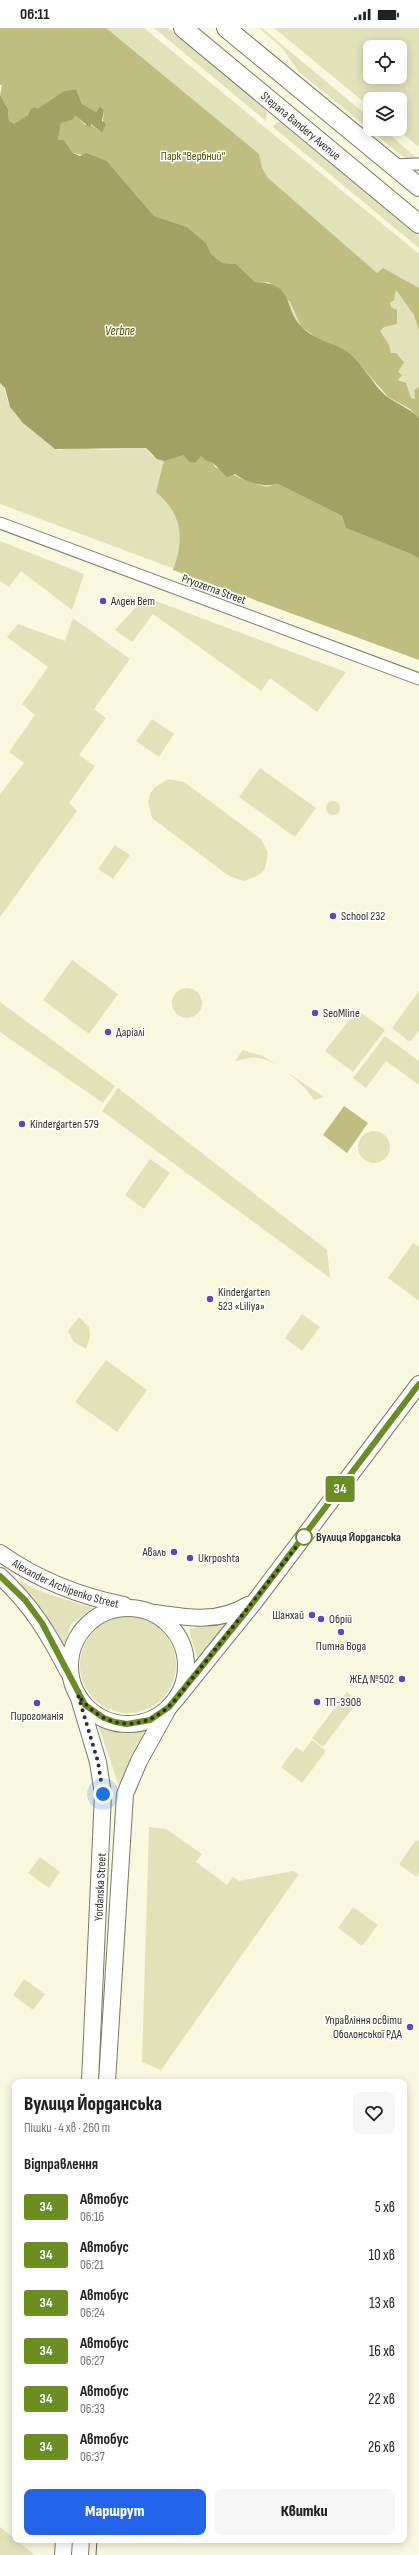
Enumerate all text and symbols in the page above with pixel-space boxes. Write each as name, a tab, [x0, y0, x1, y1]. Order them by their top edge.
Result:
text: 06:11	[20, 5, 49, 24]
map controls	[363, 40, 407, 136]
button: locate	[363, 40, 407, 84]
street label: Stepana Bandery Avenue	[257, 89, 344, 164]
button: layers	[363, 92, 407, 136]
park label: Парк "Вербний"	[161, 149, 225, 164]
water label: Verbne	[105, 323, 135, 339]
street label: Pryozerna Street	[180, 571, 248, 608]
place label: Алден Вет	[110, 594, 155, 609]
marker: Алден Вет	[98, 596, 108, 606]
place label: School 232	[341, 909, 385, 924]
marker: School 232	[328, 911, 338, 921]
place label: SeoMline	[323, 1006, 360, 1021]
marker: SeoMline	[310, 1008, 320, 1018]
place label: Даріалі	[116, 1025, 145, 1040]
marker: Даріалі	[103, 1027, 113, 1037]
place label: Kindergarten 579	[30, 1117, 99, 1132]
marker: Kindergarten 579	[17, 1119, 27, 1129]
place label: Kindergarten 523 «Liliya»	[218, 1285, 270, 1314]
marker: Kindergarten 523 «Liliya»	[205, 1294, 215, 1304]
line badge: 34	[322, 1476, 358, 1502]
text: 34	[334, 1480, 346, 1497]
marker: Вулиця Йорданська	[295, 1528, 313, 1546]
place label: Вулиця Йорданська	[316, 1530, 401, 1545]
place label: Аваль	[141, 1545, 166, 1560]
marker: Аваль	[169, 1547, 179, 1557]
place label: Ukrposhta	[198, 1551, 240, 1566]
marker: Ukrposhta	[185, 1553, 195, 1563]
street label: Alexander Archipenko Street	[8, 1555, 120, 1612]
place label: Шанхай	[272, 1608, 304, 1623]
marker: Шанхай	[307, 1610, 317, 1620]
place label: Обрій	[329, 1612, 352, 1627]
marker: Обрій	[316, 1614, 326, 1624]
marker: Питна Вода	[336, 1627, 346, 1637]
place label: Питна Вода	[316, 1639, 367, 1654]
place label: ЖЕД №502	[349, 1672, 394, 1687]
marker: ЖЕД №502	[397, 1674, 407, 1684]
place label: ТП-3908	[325, 1695, 361, 1710]
marker: ТП-3908	[312, 1697, 322, 1707]
marker: Пирогоманія	[32, 1698, 42, 1708]
place label: Пирогоманія	[11, 1709, 64, 1724]
your location	[93, 1784, 113, 1804]
street label: Yordanska Street	[91, 1852, 110, 1921]
place label: Управління освіти Оболонської РДА	[325, 2013, 403, 2042]
marker: Управління освіти Оболонської РДА	[405, 2022, 415, 2032]
button: heart	[353, 2092, 395, 2134]
text: Вулиця Йорданська	[24, 2093, 162, 2116]
text: Пішки · 4 хв · 260 m	[24, 2120, 110, 2136]
text: Відправлення	[24, 2155, 98, 2174]
text: Автобус	[80, 2190, 129, 2209]
text: 34	[40, 2198, 52, 2215]
text: 5 хв	[375, 2198, 395, 2217]
text: 06:16	[80, 2209, 104, 2225]
text: Автобус	[80, 2238, 129, 2257]
text: 34	[40, 2246, 52, 2263]
text: 10 хв	[369, 2246, 395, 2265]
text: 06:21	[80, 2257, 104, 2273]
text: Автобус	[80, 2286, 129, 2305]
text: 34	[40, 2294, 52, 2311]
text: 13 хв	[369, 2294, 395, 2313]
text: 06:24	[80, 2305, 105, 2321]
text: Автобус	[80, 2334, 129, 2353]
text: 34	[40, 2342, 52, 2359]
text: 16 хв	[369, 2342, 395, 2361]
text: 06:27	[80, 2353, 105, 2369]
text: Автобус	[80, 2382, 129, 2401]
text: 34	[40, 2390, 52, 2407]
text: 22 хв	[368, 2390, 395, 2409]
text: 06:33	[80, 2401, 105, 2417]
text: Автобус	[80, 2430, 129, 2449]
text: 34	[40, 2438, 52, 2455]
text: 26 хв	[368, 2438, 395, 2457]
text: 06:37	[80, 2449, 105, 2465]
button: Маршрут	[24, 2489, 206, 2535]
button: Квитки	[214, 2489, 395, 2535]

